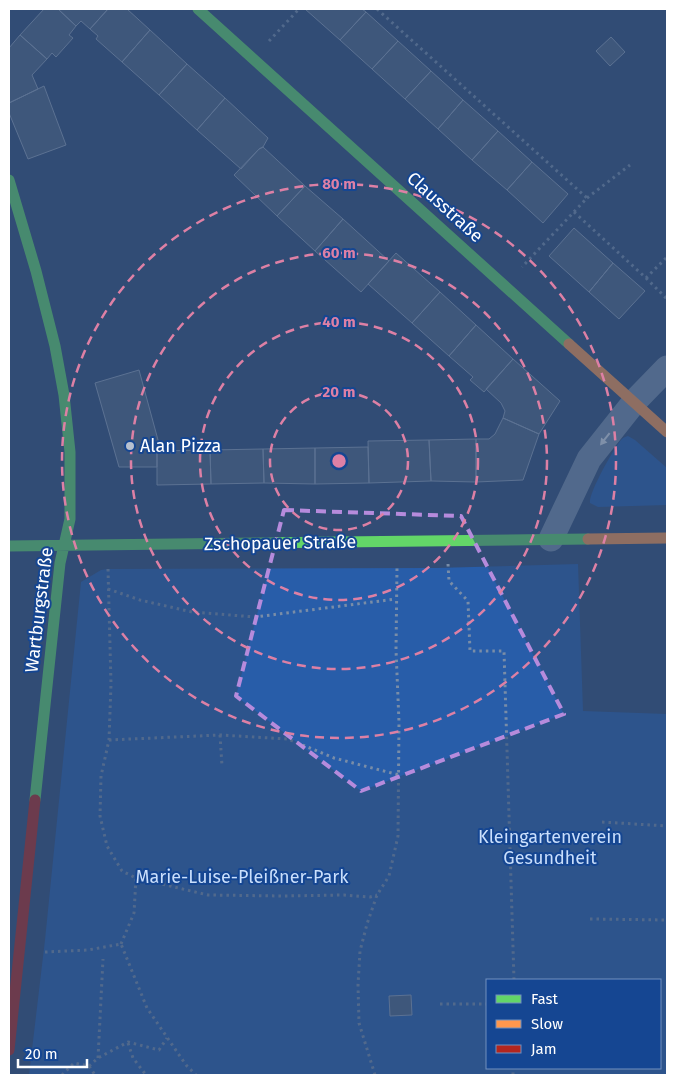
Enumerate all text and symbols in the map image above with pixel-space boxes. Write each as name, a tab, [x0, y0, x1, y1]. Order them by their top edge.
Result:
street label: Clausstraße	[402, 167, 488, 247]
text: 80 m	[322, 175, 356, 193]
text: 60 m	[322, 244, 356, 262]
text: 40 m	[322, 313, 356, 331]
text: 20 m	[323, 383, 355, 401]
one-way arrow	[599, 432, 610, 445]
place label: Alan Pizza	[140, 435, 221, 457]
marker: Alan Pizza	[124, 440, 136, 452]
centre of rings	[330, 452, 348, 470]
street label: Zschopauer Straße	[204, 531, 356, 555]
street label: Wartburgstraße	[20, 546, 58, 674]
park label: Kleingartenverein Gesundheit	[478, 826, 622, 869]
park label: Marie-Luise-Pleißner-Park	[135, 866, 349, 888]
legend	[486, 979, 661, 1069]
text: Fast	[531, 990, 558, 1008]
text: Slow	[531, 1015, 563, 1033]
scale bar	[18, 1036, 86, 1068]
text: Jam	[531, 1040, 557, 1058]
text: 20 m	[25, 1045, 58, 1063]

